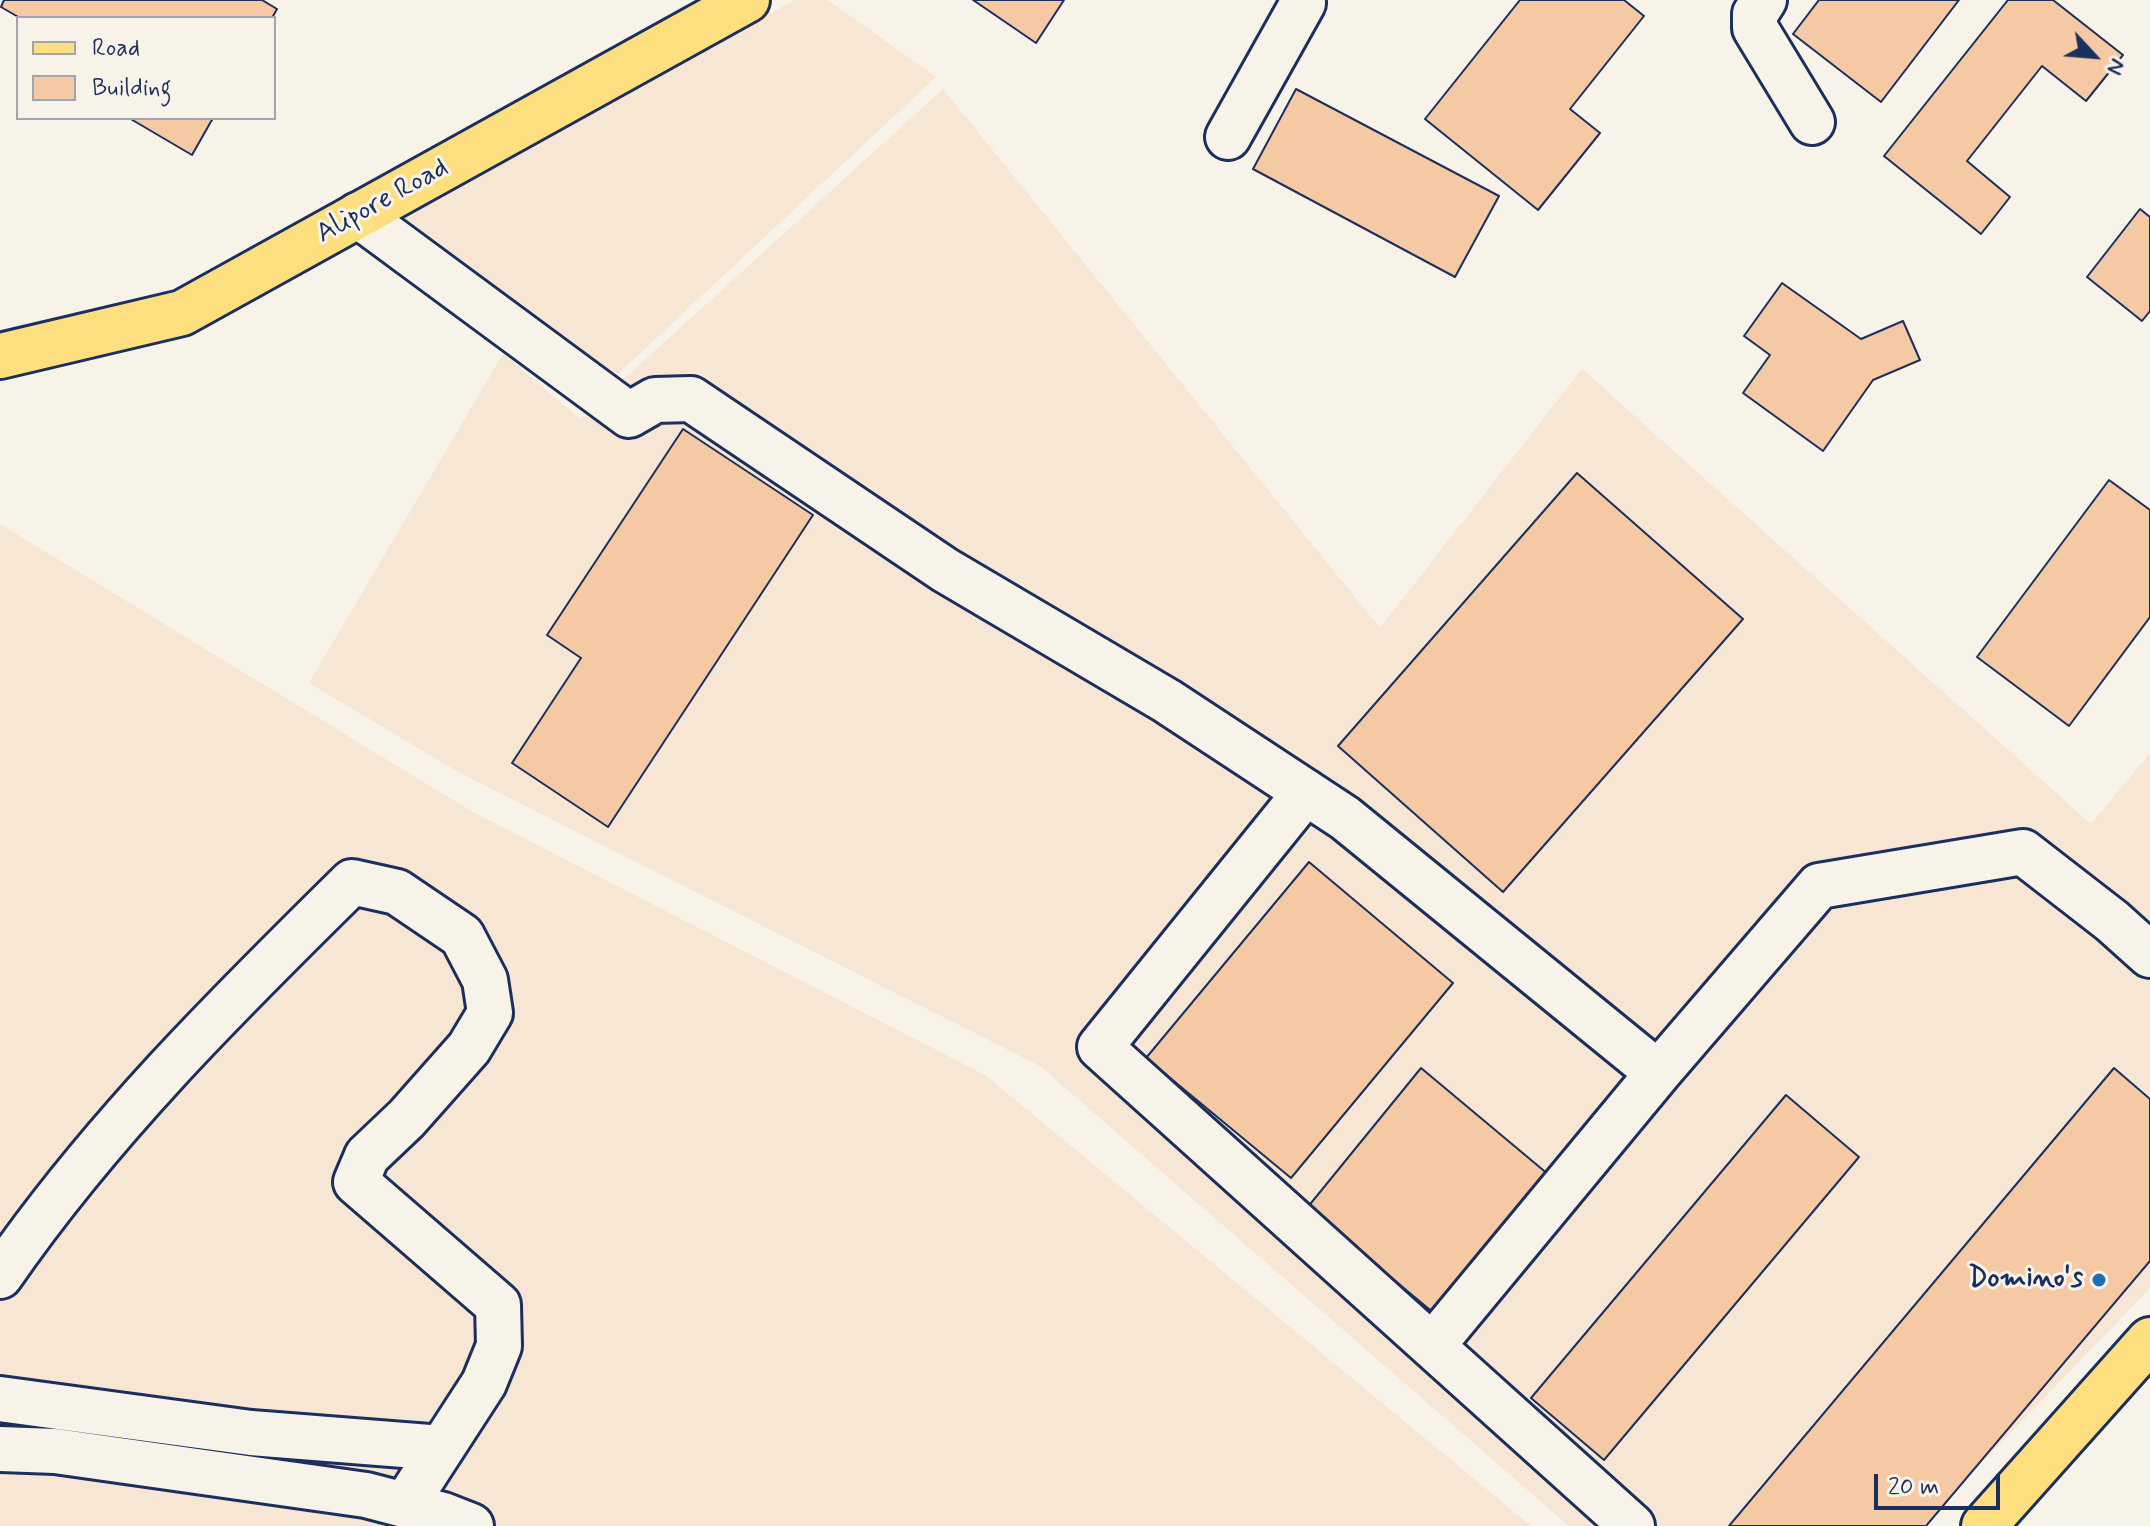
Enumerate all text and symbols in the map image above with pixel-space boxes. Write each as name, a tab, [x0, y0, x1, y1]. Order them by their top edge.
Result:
legend	[16, 16, 276, 120]
north arrow	[2054, 16, 2134, 96]
text: Road	[92, 33, 140, 64]
text: N	[2100, 54, 2131, 79]
text: Building	[92, 73, 172, 104]
street label: Alipore Road	[311, 152, 455, 252]
place label: Domino's	[1968, 1263, 2083, 1297]
marker: Domino's	[2090, 1271, 2108, 1289]
scale bar	[1878, 1458, 2004, 1508]
text: 20 m	[1888, 1472, 1939, 1503]

